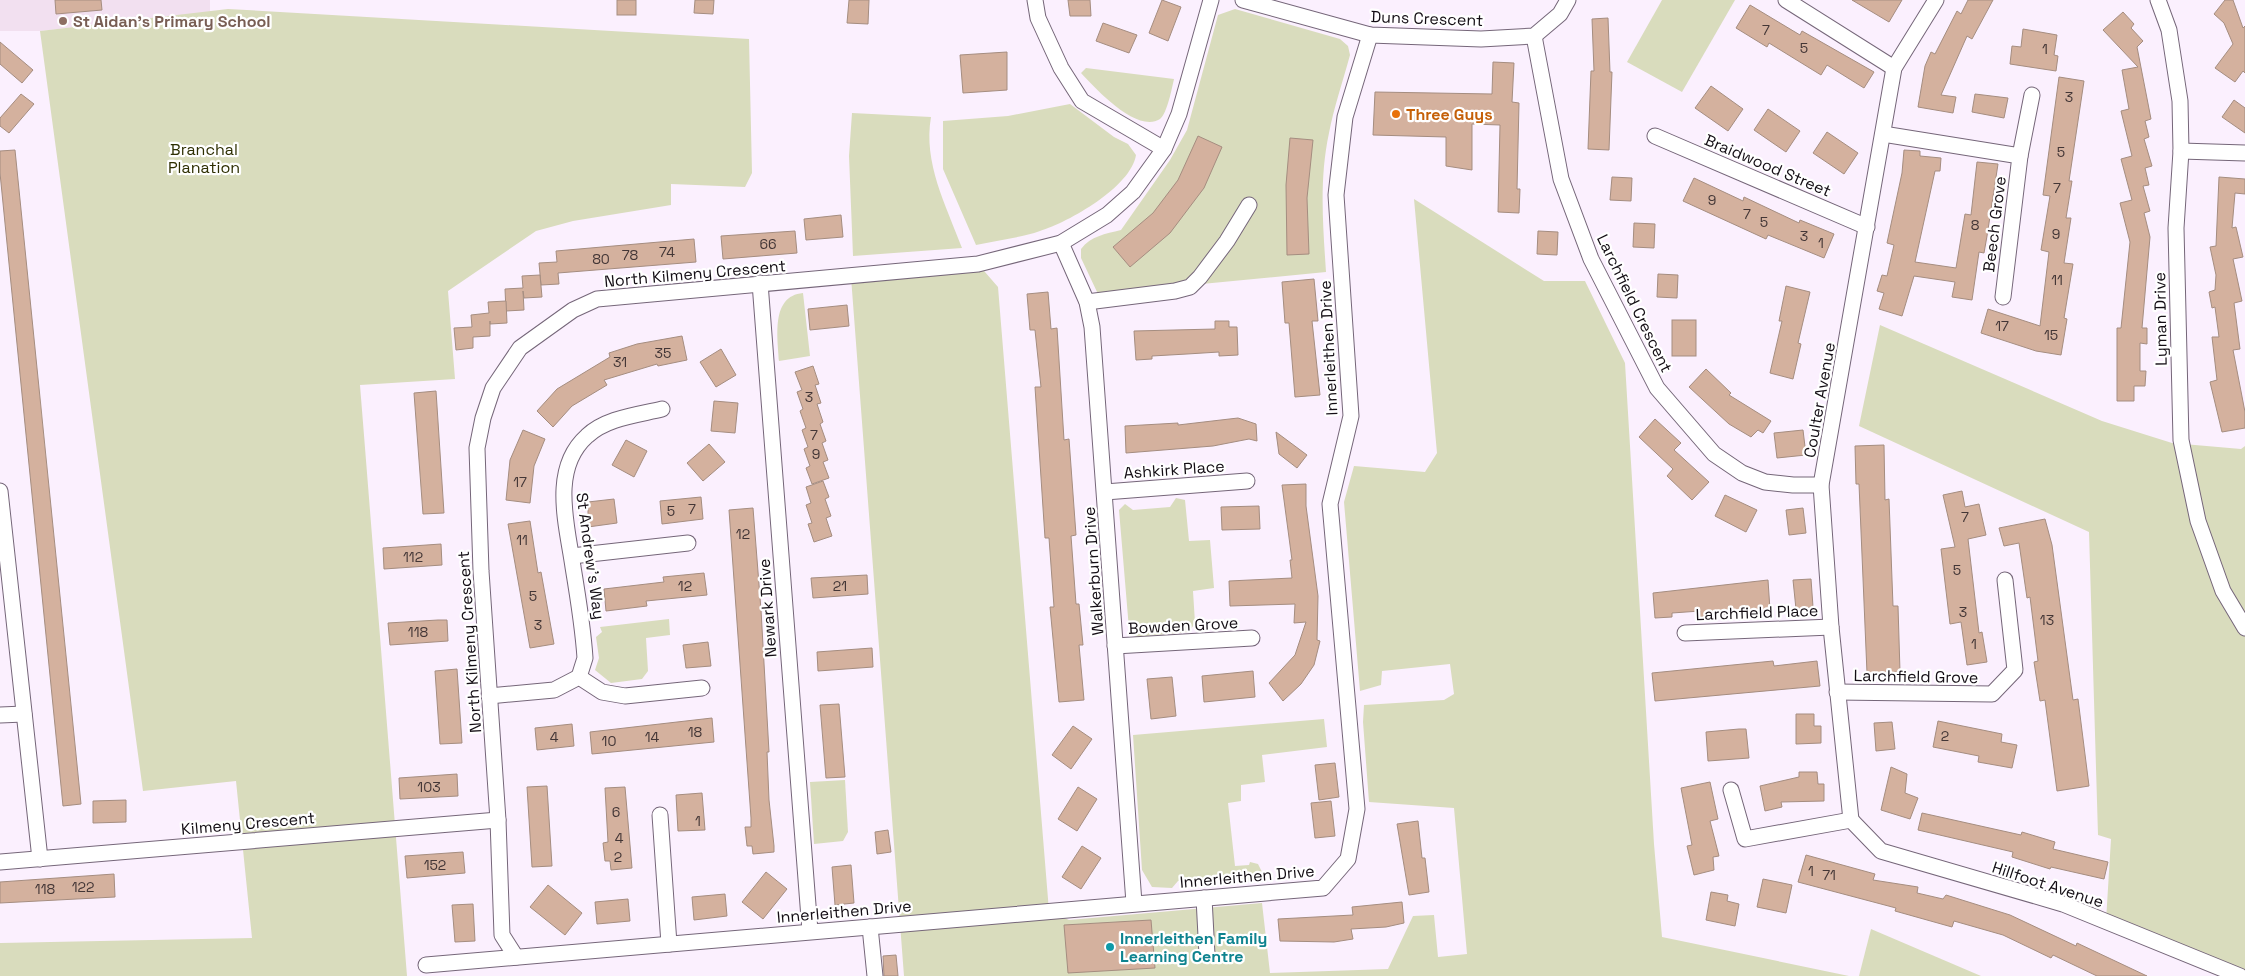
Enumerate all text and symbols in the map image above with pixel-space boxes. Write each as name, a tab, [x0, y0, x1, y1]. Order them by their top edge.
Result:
street label: Duns Crescent	[1370, 6, 1484, 31]
place label: St Aidan's Primary School	[73, 11, 270, 32]
marker: St Aidan's Primary School	[57, 15, 69, 27]
house number: 7	[1762, 21, 1770, 39]
house number: 5	[1800, 39, 1808, 57]
house number: 1	[2042, 40, 2048, 58]
house number: 3	[2065, 88, 2073, 106]
place label: Three Guys	[1406, 104, 1493, 125]
marker: Three Guys	[1390, 108, 1402, 120]
street label: Braidwood Street	[1701, 129, 1834, 202]
park label: Branchal Planation	[168, 139, 240, 178]
house number: 5	[2057, 143, 2065, 161]
street label: Beech Grove	[1978, 175, 2011, 273]
house number: 7	[2053, 179, 2061, 197]
house number: 9	[1708, 191, 1716, 209]
house number: 7	[1743, 205, 1751, 223]
house number: 5	[1760, 213, 1768, 231]
house number: 8	[1971, 216, 1980, 234]
house number: 9	[2052, 225, 2060, 243]
house number: 3	[1800, 227, 1808, 245]
street label: Larchfield Crescent	[1592, 231, 1677, 376]
house number: 1	[1818, 234, 1824, 252]
house number: 66	[759, 235, 777, 253]
house number: 74	[659, 243, 675, 261]
house number: 78	[622, 246, 639, 264]
house number: 80	[592, 250, 610, 268]
street label: North Kilmeny Crescent	[603, 255, 787, 292]
house number: 11	[2051, 271, 2063, 289]
street label: Lyman Drive	[2149, 272, 2172, 366]
street label: Innerleithen Drive	[1314, 280, 1343, 416]
house number: 17	[1995, 317, 2009, 335]
house number: 15	[2044, 326, 2058, 344]
street label: Coulter Avenue	[1799, 341, 1840, 459]
house number: 35	[655, 344, 671, 362]
house number: 31	[613, 353, 627, 371]
house number: 3	[805, 388, 813, 406]
house number: 7	[810, 426, 818, 444]
house number: 9	[812, 445, 820, 463]
street label: Ashkirk Place	[1123, 455, 1225, 484]
house number: 17	[513, 473, 527, 491]
street label: St Andrew's Way	[571, 491, 610, 621]
house number: 7	[688, 500, 696, 518]
house number: 5	[667, 502, 675, 520]
street label: Walkerburn Drive	[1079, 506, 1108, 636]
house number: 7	[1961, 508, 1969, 526]
house number: 12	[736, 525, 750, 543]
house number: 11	[516, 531, 528, 549]
house number: 112	[403, 548, 423, 566]
street label: North Kilmeny Crescent	[453, 550, 486, 734]
street label: Newark Drive	[754, 558, 781, 658]
house number: 5	[1953, 561, 1961, 579]
house number: 12	[678, 577, 692, 595]
house number: 21	[833, 577, 847, 595]
house number: 5	[529, 587, 537, 605]
street label: Larchfield Place	[1695, 600, 1819, 625]
house number: 3	[1959, 603, 1967, 621]
house number: 13	[2040, 611, 2054, 629]
street label: Bowden Grove	[1127, 612, 1239, 639]
house number: 3	[534, 616, 542, 634]
house number: 118	[408, 623, 428, 641]
house number: 1	[1971, 635, 1977, 653]
street label: Larchfield Grove	[1853, 665, 1979, 688]
house number: 18	[688, 723, 703, 741]
house number: 2	[1941, 727, 1949, 745]
house number: 4	[550, 728, 559, 746]
house number: 14	[645, 728, 660, 746]
house number: 10	[602, 732, 616, 750]
house number: 103	[417, 778, 441, 796]
house number: 6	[612, 803, 620, 821]
street label: Kilmeny Crescent	[180, 807, 316, 840]
house number: 1	[695, 812, 701, 830]
house number: 4	[615, 829, 624, 847]
house number: 2	[614, 848, 622, 866]
house number: 152	[424, 856, 446, 874]
street label: Hillfoot Avenue	[1989, 857, 2106, 912]
street label: Innerleithen Drive	[1179, 860, 1315, 893]
house number: 1	[1808, 862, 1814, 880]
house number: 71	[1822, 866, 1836, 884]
house number: 122	[72, 878, 94, 896]
house number: 118	[35, 880, 55, 898]
street label: Innerleithen Drive	[776, 895, 912, 928]
place label: Innerleithen Family Learning Centre	[1120, 928, 1267, 967]
marker: Innerleithen Family Learning Centre	[1104, 941, 1116, 953]

